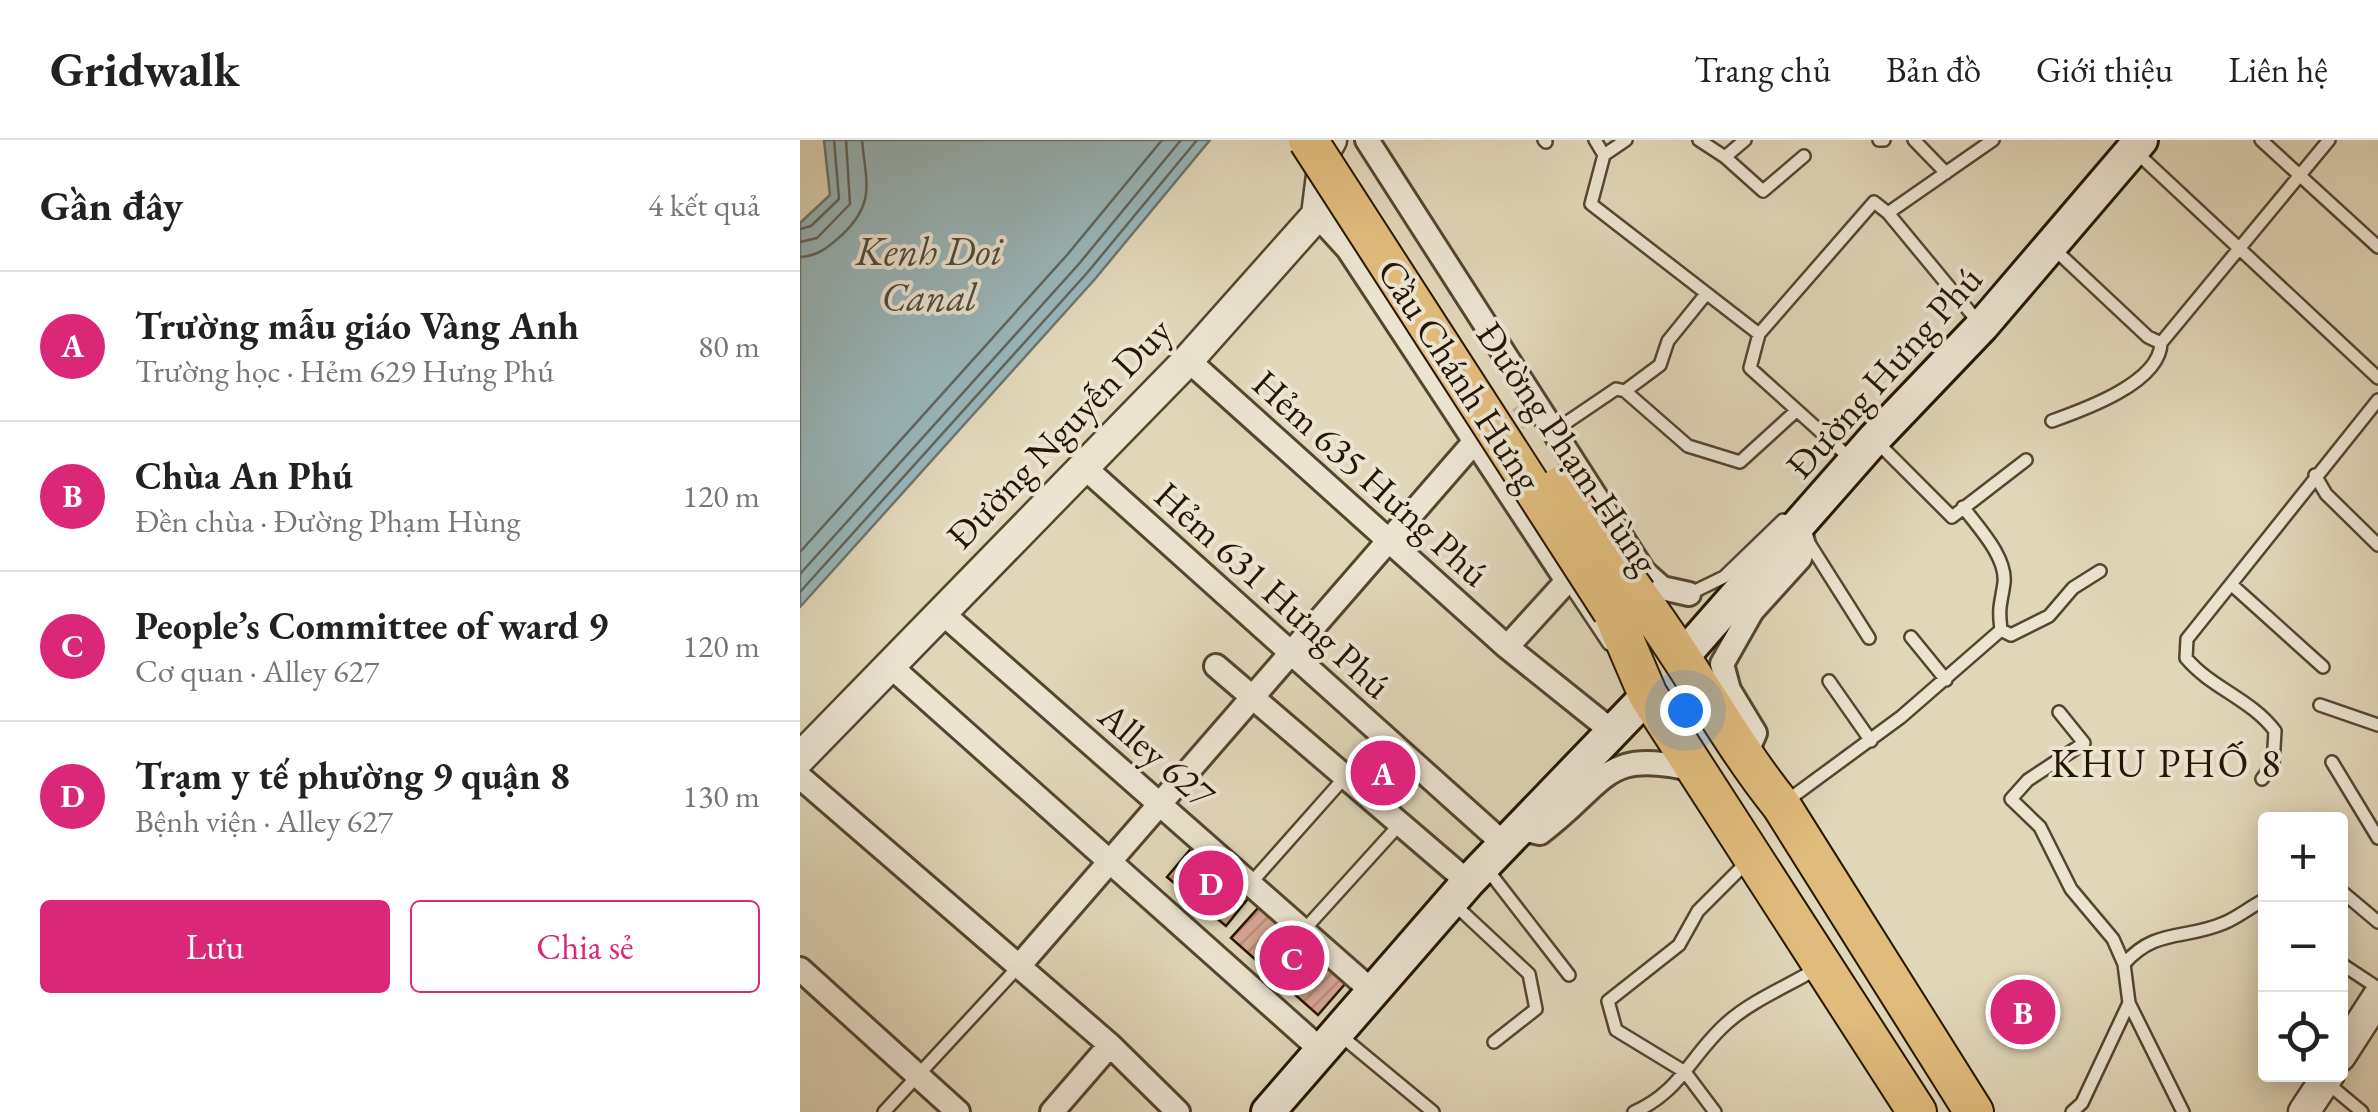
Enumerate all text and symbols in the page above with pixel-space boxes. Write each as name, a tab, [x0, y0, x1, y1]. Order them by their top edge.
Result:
text: Gridwalk	[50, 38, 240, 100]
text: Trang chủ	[1694, 47, 1831, 92]
text: Bản đồ	[1886, 47, 1981, 92]
text: Giới thiệu	[2036, 47, 2173, 92]
text: Liên hệ	[2228, 47, 2328, 92]
text: Gần đây	[40, 178, 183, 233]
text: 4 kết quả	[648, 184, 760, 226]
water label: Kenh Doi Canal	[855, 225, 1003, 323]
street label: Cầu Chánh Hưng	[1367, 249, 1554, 501]
street label: Đường Hưng Phú	[1775, 255, 1992, 488]
text: Trường mẫu giáo Vàng Anh	[135, 301, 579, 350]
street label: Đường Nguyễn Duy	[936, 306, 1182, 559]
street label: Đường Phạm Hùng	[1466, 312, 1671, 584]
text: A	[61, 325, 84, 367]
text: 80 m	[698, 325, 760, 367]
text: Trường học · Hẻm 629 Hưng Phú	[135, 350, 554, 392]
street label: Hẻm 635 Hưng Phú	[1243, 358, 1500, 597]
text: Chùa An Phú	[135, 451, 353, 500]
street label: Hẻm 631 Hưng Phú	[1145, 470, 1402, 709]
text: B	[62, 475, 83, 517]
text: 120 m	[683, 475, 760, 517]
text: Đền chùa · Đường Phạm Hùng	[135, 500, 521, 542]
text: People’s Committee of ward 9	[135, 601, 608, 650]
text: C	[61, 625, 84, 667]
text: 120 m	[683, 625, 760, 667]
text: Cơ quan · Alley 627	[135, 650, 379, 692]
your location	[1660, 685, 1711, 736]
street label: Alley 627	[1088, 690, 1226, 819]
pin: A	[1350, 736, 1416, 810]
district label: KHU PHỐ 8	[2051, 737, 2283, 789]
text: Trạm y tế phường 9 quận 8	[135, 751, 570, 800]
text: D	[60, 775, 85, 817]
text: 130 m	[683, 775, 760, 817]
text: Bệnh viện · Alley 627	[135, 800, 393, 842]
map controls	[2258, 812, 2348, 1082]
button: +	[2258, 812, 2348, 902]
pin: D	[1178, 846, 1244, 920]
button: Lưu	[40, 900, 390, 993]
button: Chia sẻ	[410, 900, 760, 993]
button: −	[2258, 902, 2348, 992]
pin: C	[1260, 920, 1324, 996]
pin: B	[1990, 974, 2056, 1050]
button: locate	[2258, 992, 2348, 1082]

